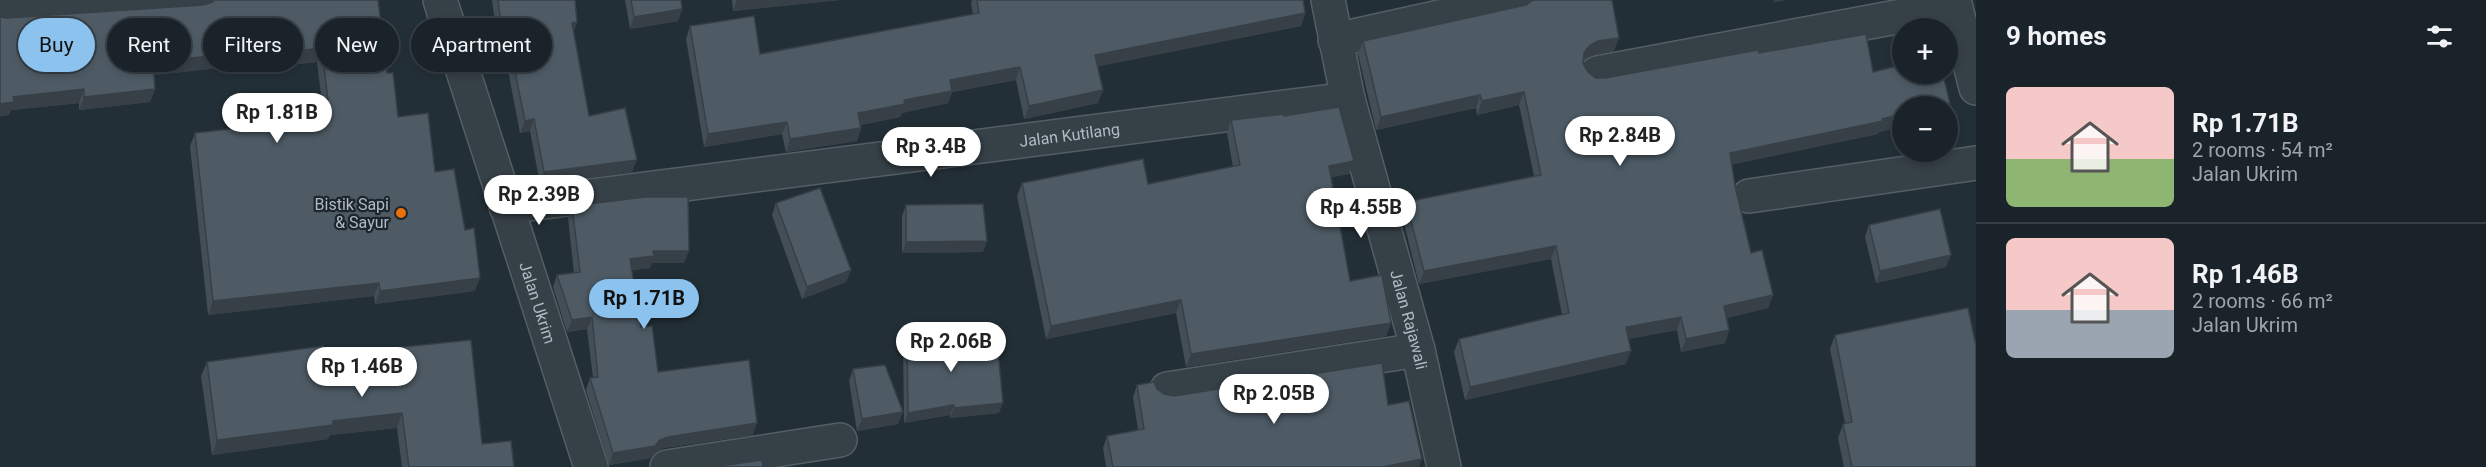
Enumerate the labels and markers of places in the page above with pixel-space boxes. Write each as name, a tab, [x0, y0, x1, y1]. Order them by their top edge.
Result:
pin: Rp 1.81B	[215, 93, 339, 144]
pin: Rp 2.84B	[1558, 116, 1682, 167]
pin: Rp 3.4B	[876, 127, 986, 178]
pin: Rp 2.39B	[477, 175, 601, 226]
pin: Rp 4.55B	[1299, 188, 1423, 239]
place label: Bistik Sapi & Sayur	[315, 195, 390, 232]
marker: Bistik Sapi & Sayur	[394, 206, 408, 220]
pin: Rp 1.71B	[582, 279, 706, 330]
pin: Rp 2.06B	[889, 322, 1013, 373]
pin: Rp 1.46B	[300, 347, 424, 398]
pin: Rp 2.05B	[1212, 374, 1336, 425]

